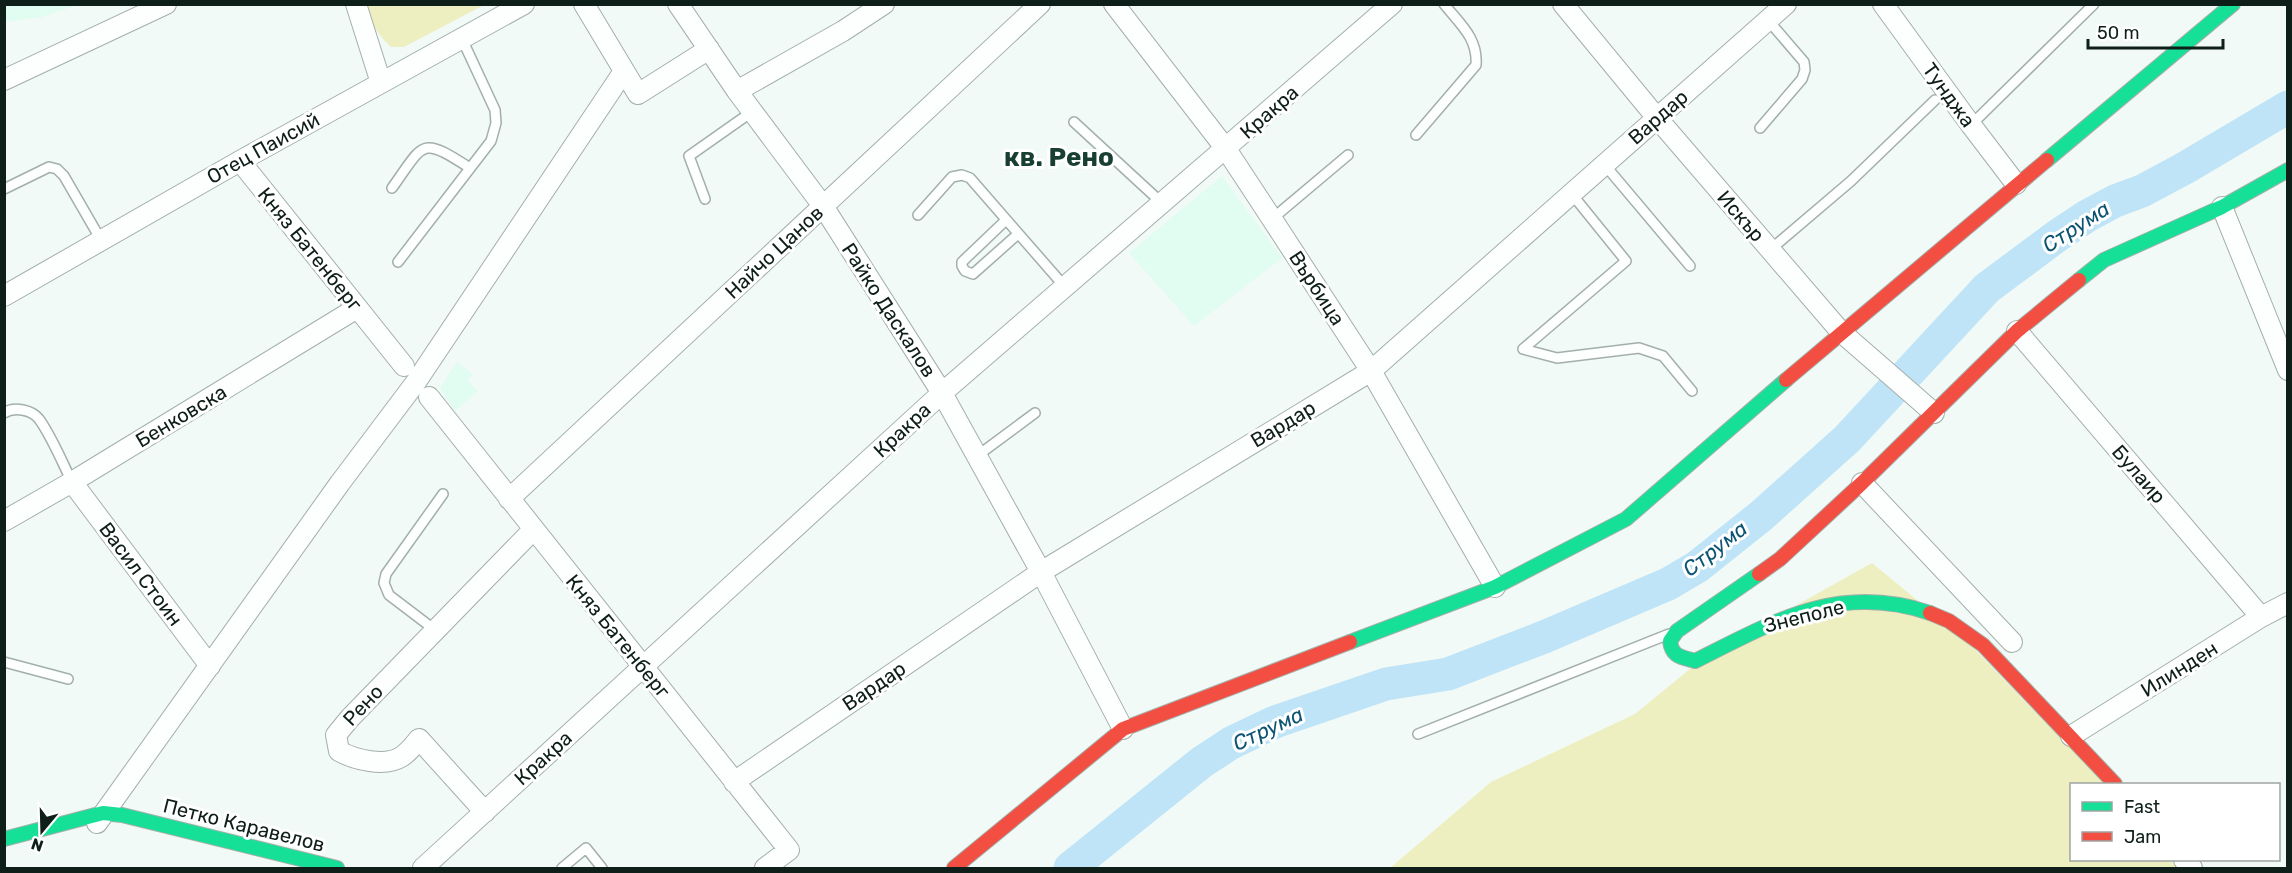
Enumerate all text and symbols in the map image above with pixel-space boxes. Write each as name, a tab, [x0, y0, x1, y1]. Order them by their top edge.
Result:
scale bar	[2088, 12, 2223, 50]
text: 50 m	[2097, 22, 2140, 44]
street label: Тунджа	[1918, 58, 1980, 132]
street label: Кракра	[1235, 80, 1303, 144]
street label: Вардар	[1623, 85, 1693, 149]
street label: Отец Паисий	[202, 107, 324, 189]
district label: кв. Рено	[1004, 142, 1114, 173]
street label: Княз Батенберг	[253, 182, 367, 316]
street label: Искър	[1712, 185, 1770, 247]
water label: Струма	[2037, 196, 2114, 258]
street label: Найчо Цанов	[720, 200, 828, 304]
street label: Райко Даскалов	[837, 238, 941, 382]
street label: Върбица	[1284, 246, 1350, 330]
street label: Бенковска	[131, 379, 231, 453]
street label: Вардар	[1246, 395, 1320, 453]
street label: Кракра	[868, 398, 936, 462]
street label: Булаир	[2107, 440, 2171, 508]
water label: Струма	[1677, 516, 1752, 582]
street label: Васил Стоин	[94, 517, 188, 631]
street label: Княз Батенберг	[561, 569, 675, 703]
street label: Знеполе	[1761, 594, 1847, 638]
street label: Илинден	[2136, 636, 2222, 702]
street label: Вардар	[838, 656, 910, 716]
street label: Рено	[338, 679, 388, 731]
water label: Струма	[1228, 701, 1307, 756]
street label: Кракра	[509, 726, 577, 790]
legend	[2070, 783, 2280, 861]
street label: Петко Каравелов	[161, 793, 327, 857]
text: Fast	[2124, 796, 2160, 818]
north arrow	[12, 801, 72, 861]
text: Jam	[2124, 826, 2161, 848]
text: N	[29, 834, 46, 856]

